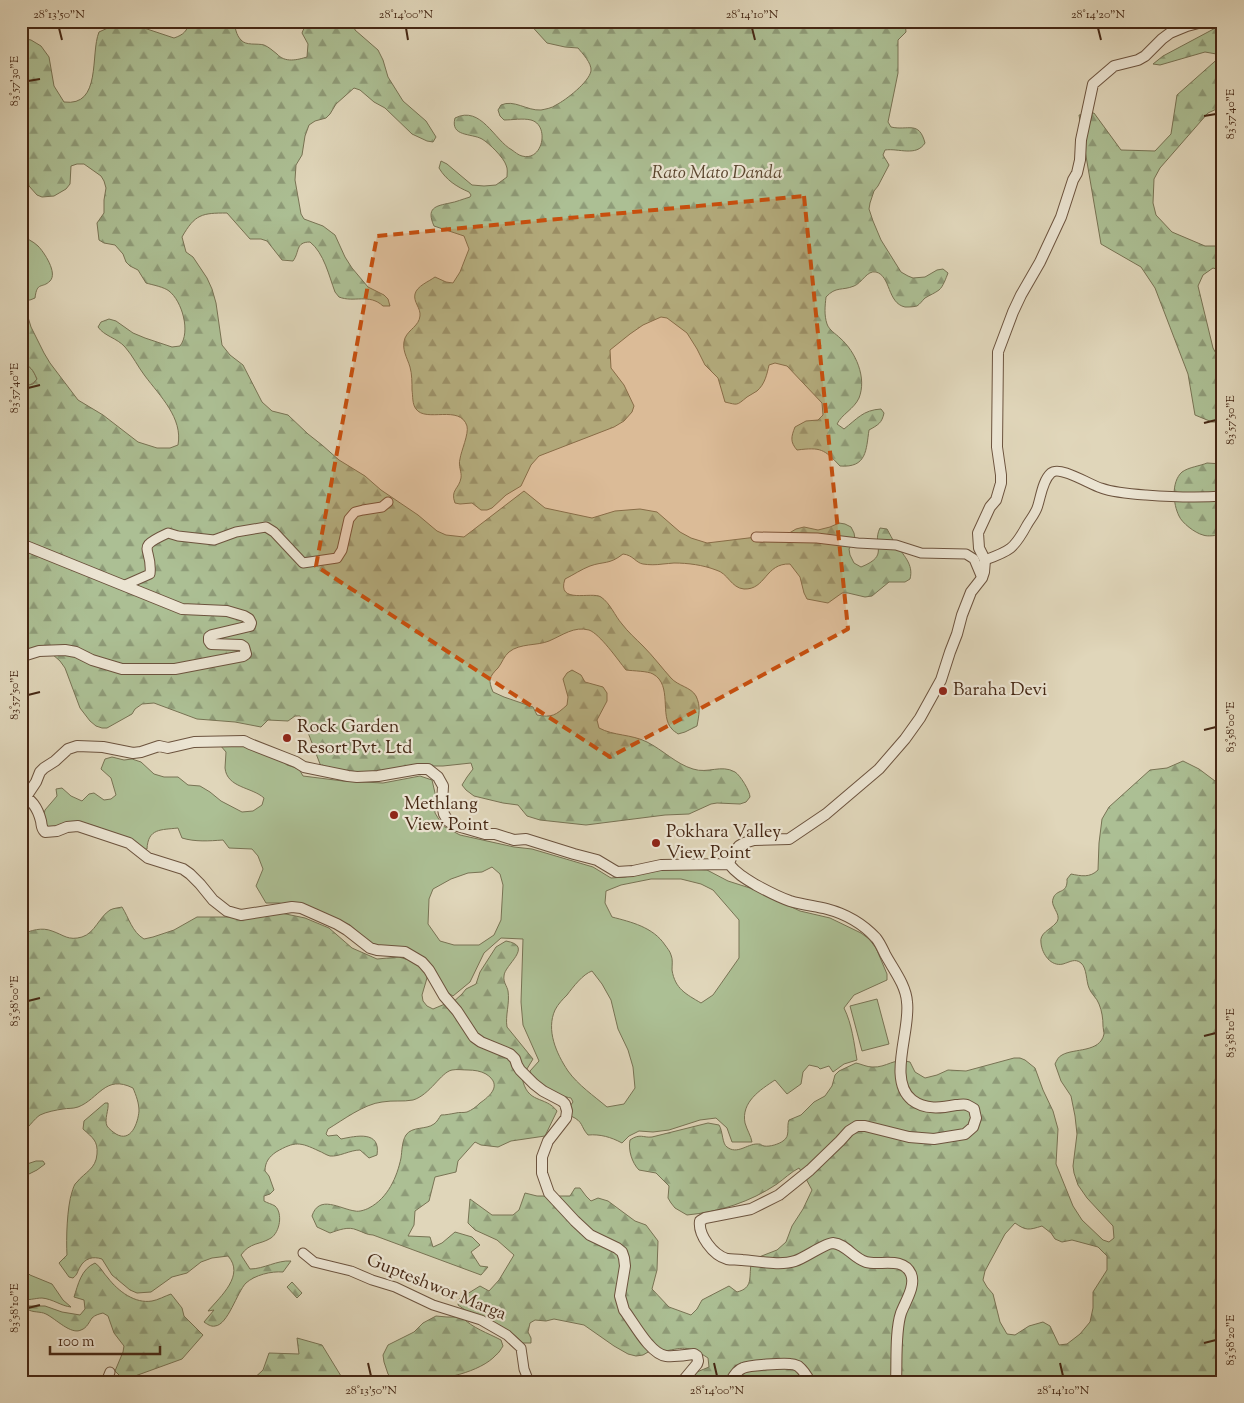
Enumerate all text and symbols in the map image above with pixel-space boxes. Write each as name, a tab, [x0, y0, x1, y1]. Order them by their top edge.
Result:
text: 28°13'50"N	[33, 6, 85, 24]
text: 28°14'00"N	[379, 6, 434, 24]
text: 28°14'10"N	[726, 6, 779, 24]
text: 28°14'20"N	[1071, 6, 1125, 24]
text: 83°57'30"E	[6, 55, 24, 106]
text: 83°57'40"E	[1222, 88, 1240, 139]
park label: Rato Mato Danda	[652, 161, 782, 187]
text: 83°57'40"E	[6, 362, 24, 413]
text: 83°57'50"E	[1222, 394, 1240, 445]
text: 83°57'50"E	[6, 669, 24, 720]
place label: Baraha Devi	[953, 678, 1047, 704]
marker: Baraha Devi	[937, 685, 949, 697]
text: 83°58'00"E	[1222, 701, 1240, 753]
place label: Rock Garden Resort Pvt. Ltd	[297, 715, 412, 762]
marker: Rock Garden Resort Pvt. Ltd	[281, 732, 293, 744]
place label: Methlang View Point	[404, 792, 489, 839]
marker: Methlang View Point	[388, 809, 400, 821]
place label: Pokhara Valley View Point	[666, 820, 781, 867]
marker: Pokhara Valley View Point	[650, 837, 662, 849]
text: 83°58'00"E	[6, 975, 24, 1027]
text: 83°58'10"E	[1222, 1008, 1240, 1058]
street label: Gupteshwor Marga	[362, 1248, 510, 1328]
text: 83°58'10"E	[6, 1283, 24, 1333]
text: 83°58'20"E	[1222, 1314, 1240, 1366]
scale bar	[50, 1323, 160, 1355]
text: 100 m	[58, 1332, 95, 1353]
text: 28°13'50"N	[345, 1382, 397, 1400]
text: 28°14'00"N	[690, 1382, 745, 1400]
text: 28°14'10"N	[1037, 1382, 1090, 1400]

